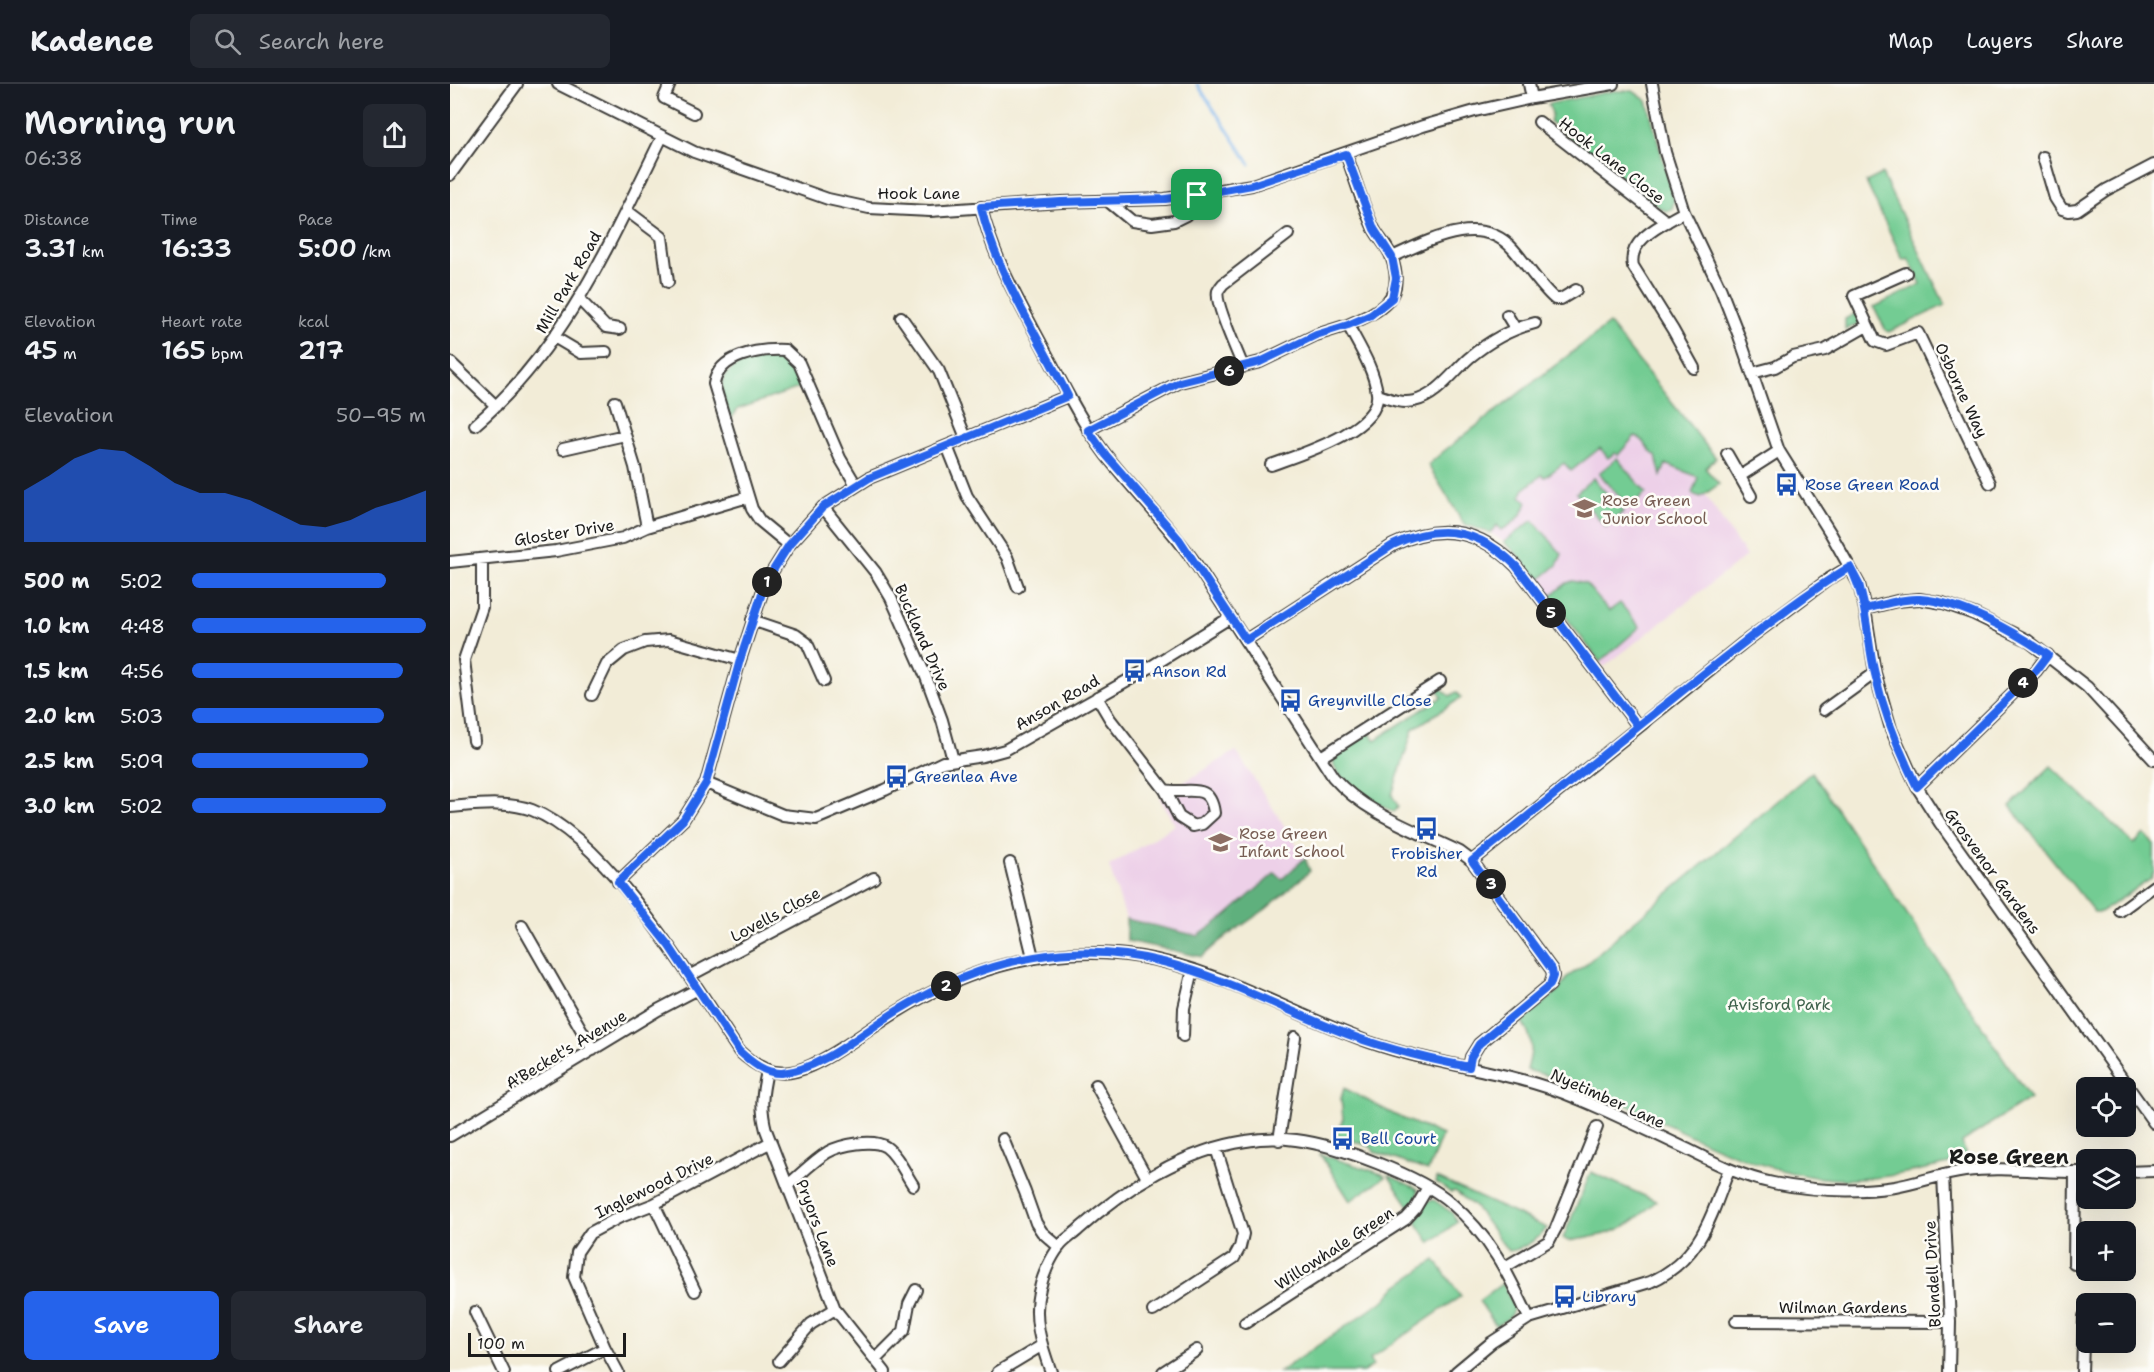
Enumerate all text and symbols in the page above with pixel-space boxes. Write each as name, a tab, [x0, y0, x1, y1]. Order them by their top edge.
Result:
search box	[190, 14, 610, 68]
text: Kadence	[30, 22, 154, 60]
icon: search	[211, 25, 244, 58]
text: Search here	[259, 27, 385, 56]
text: Map	[1888, 27, 1933, 55]
text: Layers	[1966, 27, 2033, 55]
text: Share	[2066, 27, 2124, 55]
text: Morning run	[24, 100, 236, 145]
button: share	[363, 104, 426, 167]
street label: Hook Lane Close	[1554, 112, 1669, 208]
text: 06:38	[24, 145, 83, 171]
pin	[1171, 169, 1222, 220]
icon: arrive	[1180, 178, 1213, 211]
street label: Hook Lane	[878, 183, 960, 204]
text: Distance	[24, 209, 90, 230]
text: Time	[161, 209, 198, 230]
text: Pace	[298, 209, 333, 230]
street label: Mill Park Road	[531, 227, 606, 337]
text: 3.31	[24, 230, 76, 265]
text: 16:33	[161, 230, 232, 265]
text: 5:00	[298, 230, 357, 265]
text: km	[76, 241, 104, 262]
text: /km	[357, 241, 391, 262]
text: Elevation	[24, 311, 96, 332]
text: Heart rate	[161, 311, 243, 332]
text: kcal	[298, 311, 329, 332]
text: 45	[24, 332, 58, 367]
text: 165	[161, 332, 206, 367]
text: 217	[298, 332, 344, 367]
street label: Osborne Way	[1930, 339, 1993, 441]
text: m	[58, 343, 77, 364]
text: bpm	[206, 343, 243, 364]
pin: 6	[1214, 356, 1244, 386]
text: 6	[1223, 360, 1235, 381]
text: Elevation	[24, 402, 114, 428]
text: 50–95 m	[336, 402, 426, 428]
bus stop icon: Rose Green Road	[1774, 471, 1800, 497]
place label: Rose Green Road	[1805, 474, 1939, 495]
place label: Rose Green Junior School	[1602, 490, 1708, 529]
school or university icon: Rose Green Junior School	[1571, 496, 1597, 522]
street label: Gloster Drive	[512, 514, 616, 551]
pin: 1	[752, 567, 782, 597]
text: 500 m	[24, 568, 90, 594]
text: 5:02	[120, 568, 163, 594]
text: 1	[763, 571, 771, 592]
street label: Buckland Drive	[890, 581, 955, 694]
pin: 5	[1536, 598, 1566, 628]
text: 5	[1546, 602, 1556, 623]
text: 1.0 km	[24, 613, 89, 639]
text: 4:48	[120, 613, 165, 639]
text: 1.5 km	[24, 658, 88, 684]
text: 4:56	[120, 658, 164, 684]
bus stop icon: Anson Rd	[1121, 658, 1147, 684]
place label: Anson Rd	[1152, 661, 1227, 682]
pin: 4	[2008, 668, 2038, 698]
street label: Anson Road	[1011, 670, 1103, 735]
text: 4	[2017, 672, 2029, 693]
bus stop icon: Greynville Close	[1277, 687, 1303, 713]
place label: Greynville Close	[1308, 690, 1432, 711]
text: 2.0 km	[24, 703, 95, 729]
text: 5:03	[120, 703, 163, 729]
text: 2.5 km	[24, 748, 94, 774]
text: 5:09	[120, 748, 164, 774]
bus stop icon: Greenlea Ave	[883, 763, 909, 789]
place label: Greenlea Ave	[914, 766, 1018, 787]
text: 3.0 km	[24, 793, 95, 819]
text: 5:02	[120, 793, 163, 819]
street label: Grosvenor Gardens	[1940, 804, 2045, 938]
bus stop icon: Frobisher Rd	[1414, 815, 1440, 841]
place label: Rose Green Infant School	[1239, 823, 1345, 862]
school or university icon: Rose Green Infant School	[1208, 829, 1234, 855]
place label: Frobisher Rd	[1391, 843, 1463, 882]
pin: 3	[1476, 869, 1506, 899]
text: 3	[1485, 873, 1497, 894]
street label: Lovells Close	[727, 882, 824, 947]
pin: 2	[931, 971, 961, 1001]
text: 2	[940, 975, 952, 996]
park label: Avisford Park	[1727, 994, 1831, 1015]
street label: A'Becket's Avenue	[502, 1005, 631, 1094]
street label: Nyetimber Lane	[1547, 1064, 1668, 1133]
map controls	[2076, 1077, 2136, 1353]
button: locate	[2076, 1077, 2136, 1137]
bus stop icon: Bell Court	[1330, 1125, 1356, 1151]
place label: Bell Court	[1361, 1128, 1437, 1149]
district label: Rose Green	[1949, 1144, 2069, 1170]
street label: Inglewood Drive	[591, 1148, 717, 1223]
button: layers	[2076, 1149, 2136, 1209]
street label: Pryors Lane	[791, 1176, 844, 1270]
street label: Willowhale Green	[1271, 1202, 1398, 1295]
street label: Blondell Drive	[1919, 1220, 1946, 1328]
button: +	[2076, 1221, 2136, 1281]
bus stop icon: Library	[1551, 1283, 1577, 1309]
place label: Library	[1582, 1286, 1637, 1307]
button: Save	[24, 1291, 219, 1360]
button: Share	[231, 1291, 426, 1360]
button: −	[2076, 1293, 2136, 1353]
street label: Wilman Gardens	[1779, 1297, 1907, 1318]
scale bar	[468, 1330, 626, 1358]
text: 100 m	[477, 1333, 525, 1354]

